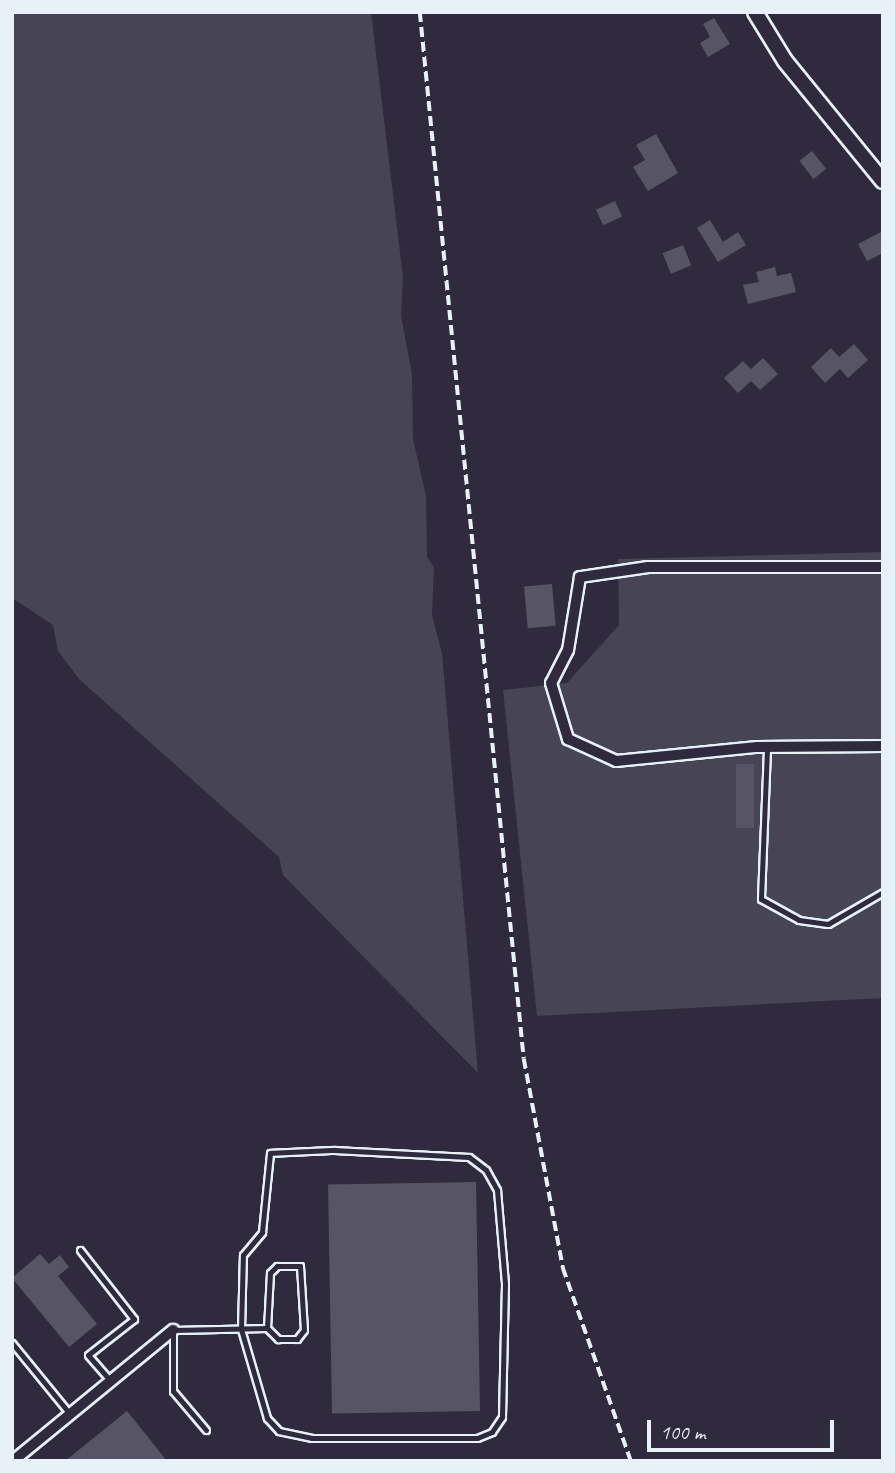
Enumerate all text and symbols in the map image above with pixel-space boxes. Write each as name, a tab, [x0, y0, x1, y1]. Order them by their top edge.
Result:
scale bar	[650, 1406, 837, 1450]
text: 100 m	[660, 1419, 705, 1445]

